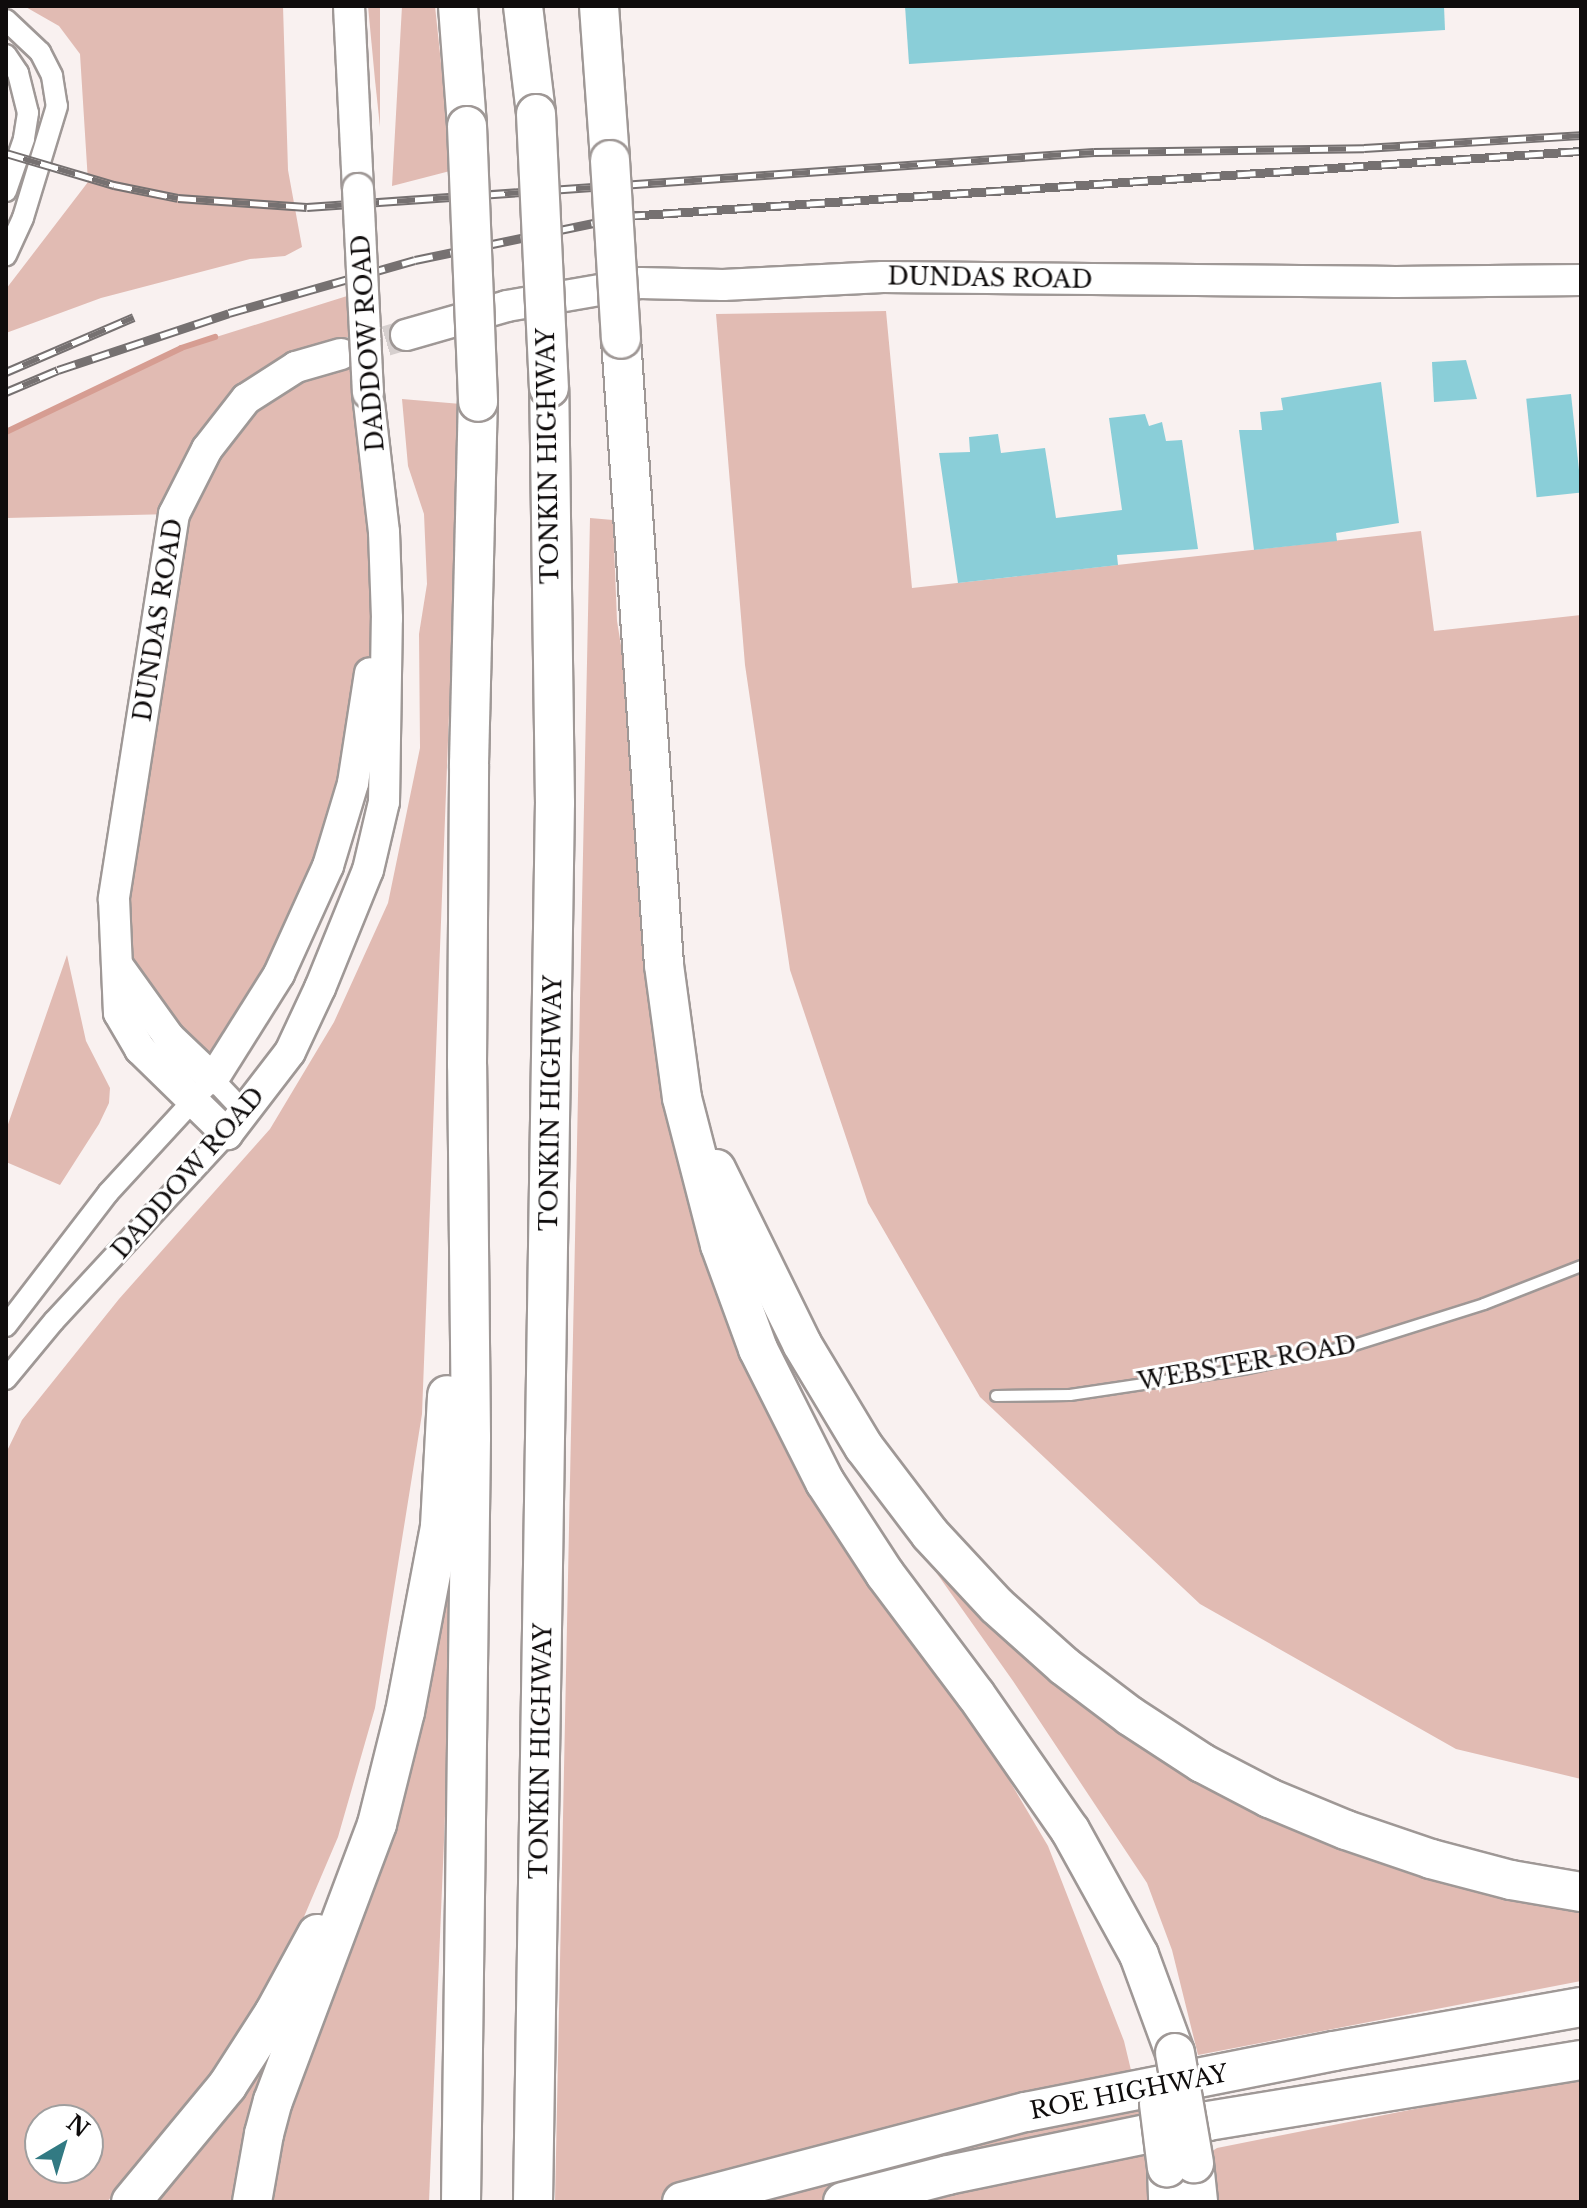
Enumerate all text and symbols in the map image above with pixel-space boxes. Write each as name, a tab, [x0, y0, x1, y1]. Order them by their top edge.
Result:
street label: DADDOW ROAD	[346, 233, 390, 453]
street label: DUNDAS ROAD	[887, 262, 1093, 294]
street label: TONKIN HIGHWAY	[531, 328, 565, 584]
street label: DUNDAS ROAD	[128, 517, 188, 723]
street label: TONKIN HIGHWAY	[534, 975, 568, 1231]
street label: DADDOW ROAD	[105, 1081, 271, 1265]
street label: WEBSTER ROAD	[1135, 1330, 1359, 1396]
street label: TONKIN HIGHWAY	[524, 1623, 558, 1879]
street label: ROE HIGHWAY	[1028, 2059, 1230, 2125]
north arrow	[24, 2104, 104, 2184]
text: N	[61, 2109, 94, 2143]

